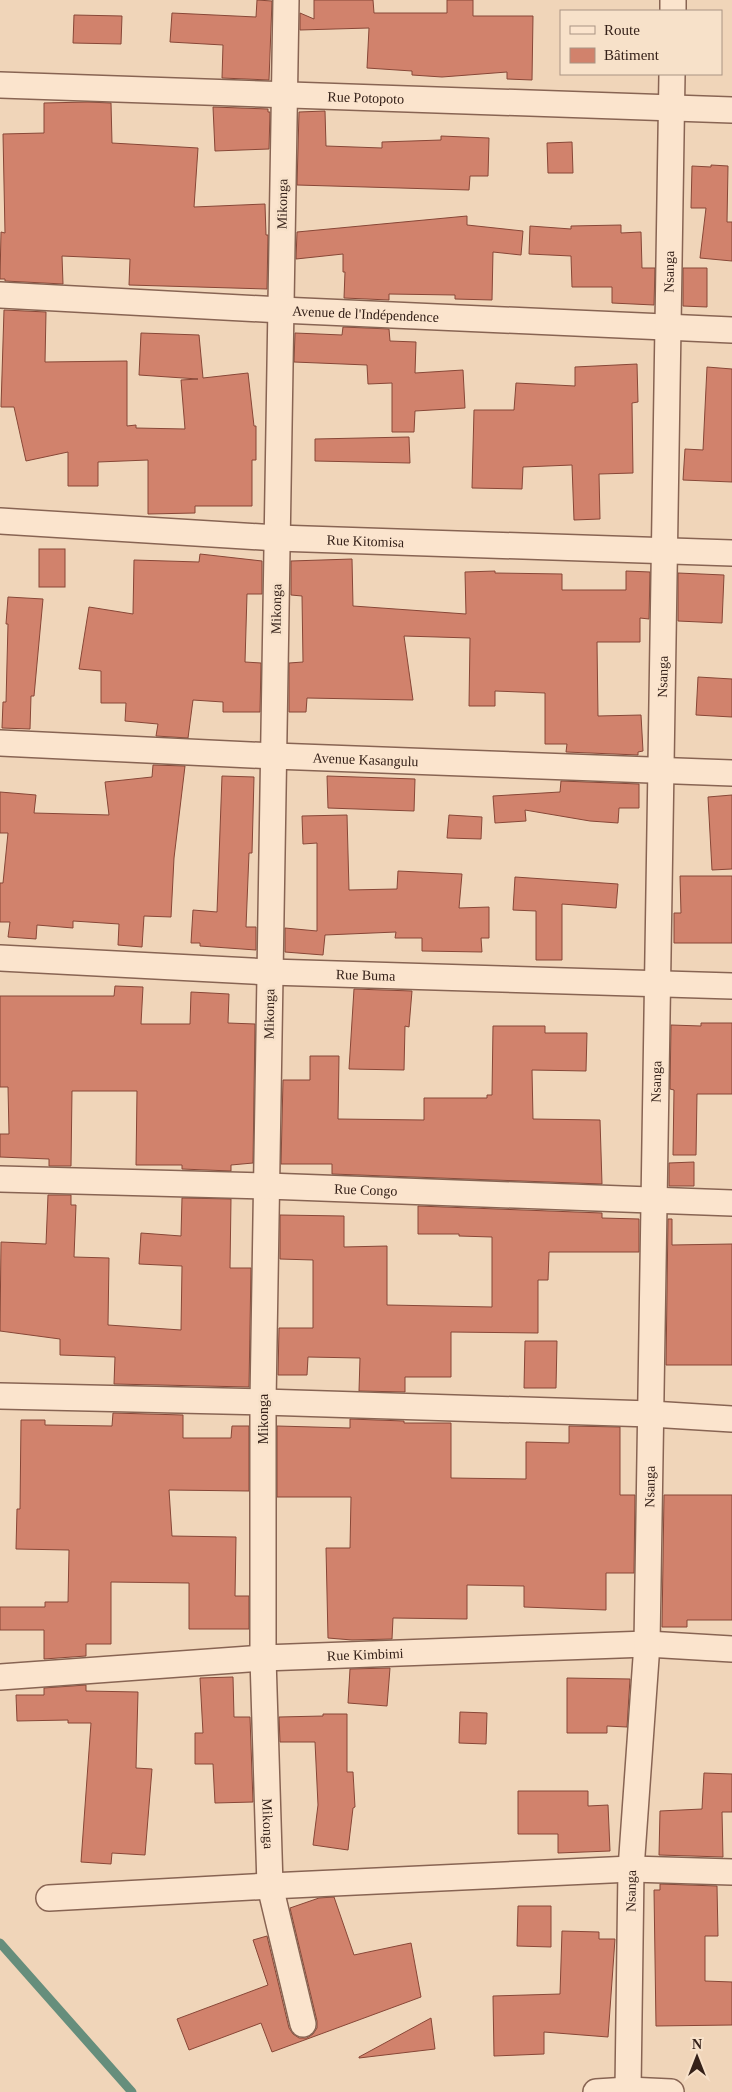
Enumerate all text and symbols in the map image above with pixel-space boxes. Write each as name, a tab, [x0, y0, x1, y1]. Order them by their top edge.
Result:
legend	[560, 10, 722, 75]
text: Route	[604, 22, 640, 38]
text: Bâtiment	[604, 47, 660, 63]
street label: Rue Potopoto	[327, 89, 404, 107]
street label: Mikonga	[275, 178, 290, 229]
street label: Nsanga	[662, 250, 677, 293]
street label: Avenue de l'Indépendence	[292, 304, 439, 325]
street label: Rue Kitomisa	[326, 533, 405, 550]
street label: Mikonga	[269, 583, 284, 634]
street label: Nsanga	[655, 655, 671, 698]
street label: Avenue Kasangulu	[312, 750, 419, 769]
street label: Rue Buma	[336, 967, 396, 984]
street label: Mikonga	[262, 988, 277, 1039]
street label: Nsanga	[649, 1060, 664, 1103]
street label: Rue Congo	[334, 1181, 398, 1199]
street label: Mikonga	[256, 1393, 271, 1444]
street label: Nsanga	[642, 1465, 658, 1508]
street label: Rue Kimbimi	[327, 1646, 404, 1664]
street label: Mikonga	[259, 1798, 276, 1850]
street label: Nsanga	[623, 1869, 639, 1912]
north arrow	[672, 2032, 722, 2082]
text: N	[692, 2037, 702, 2052]

